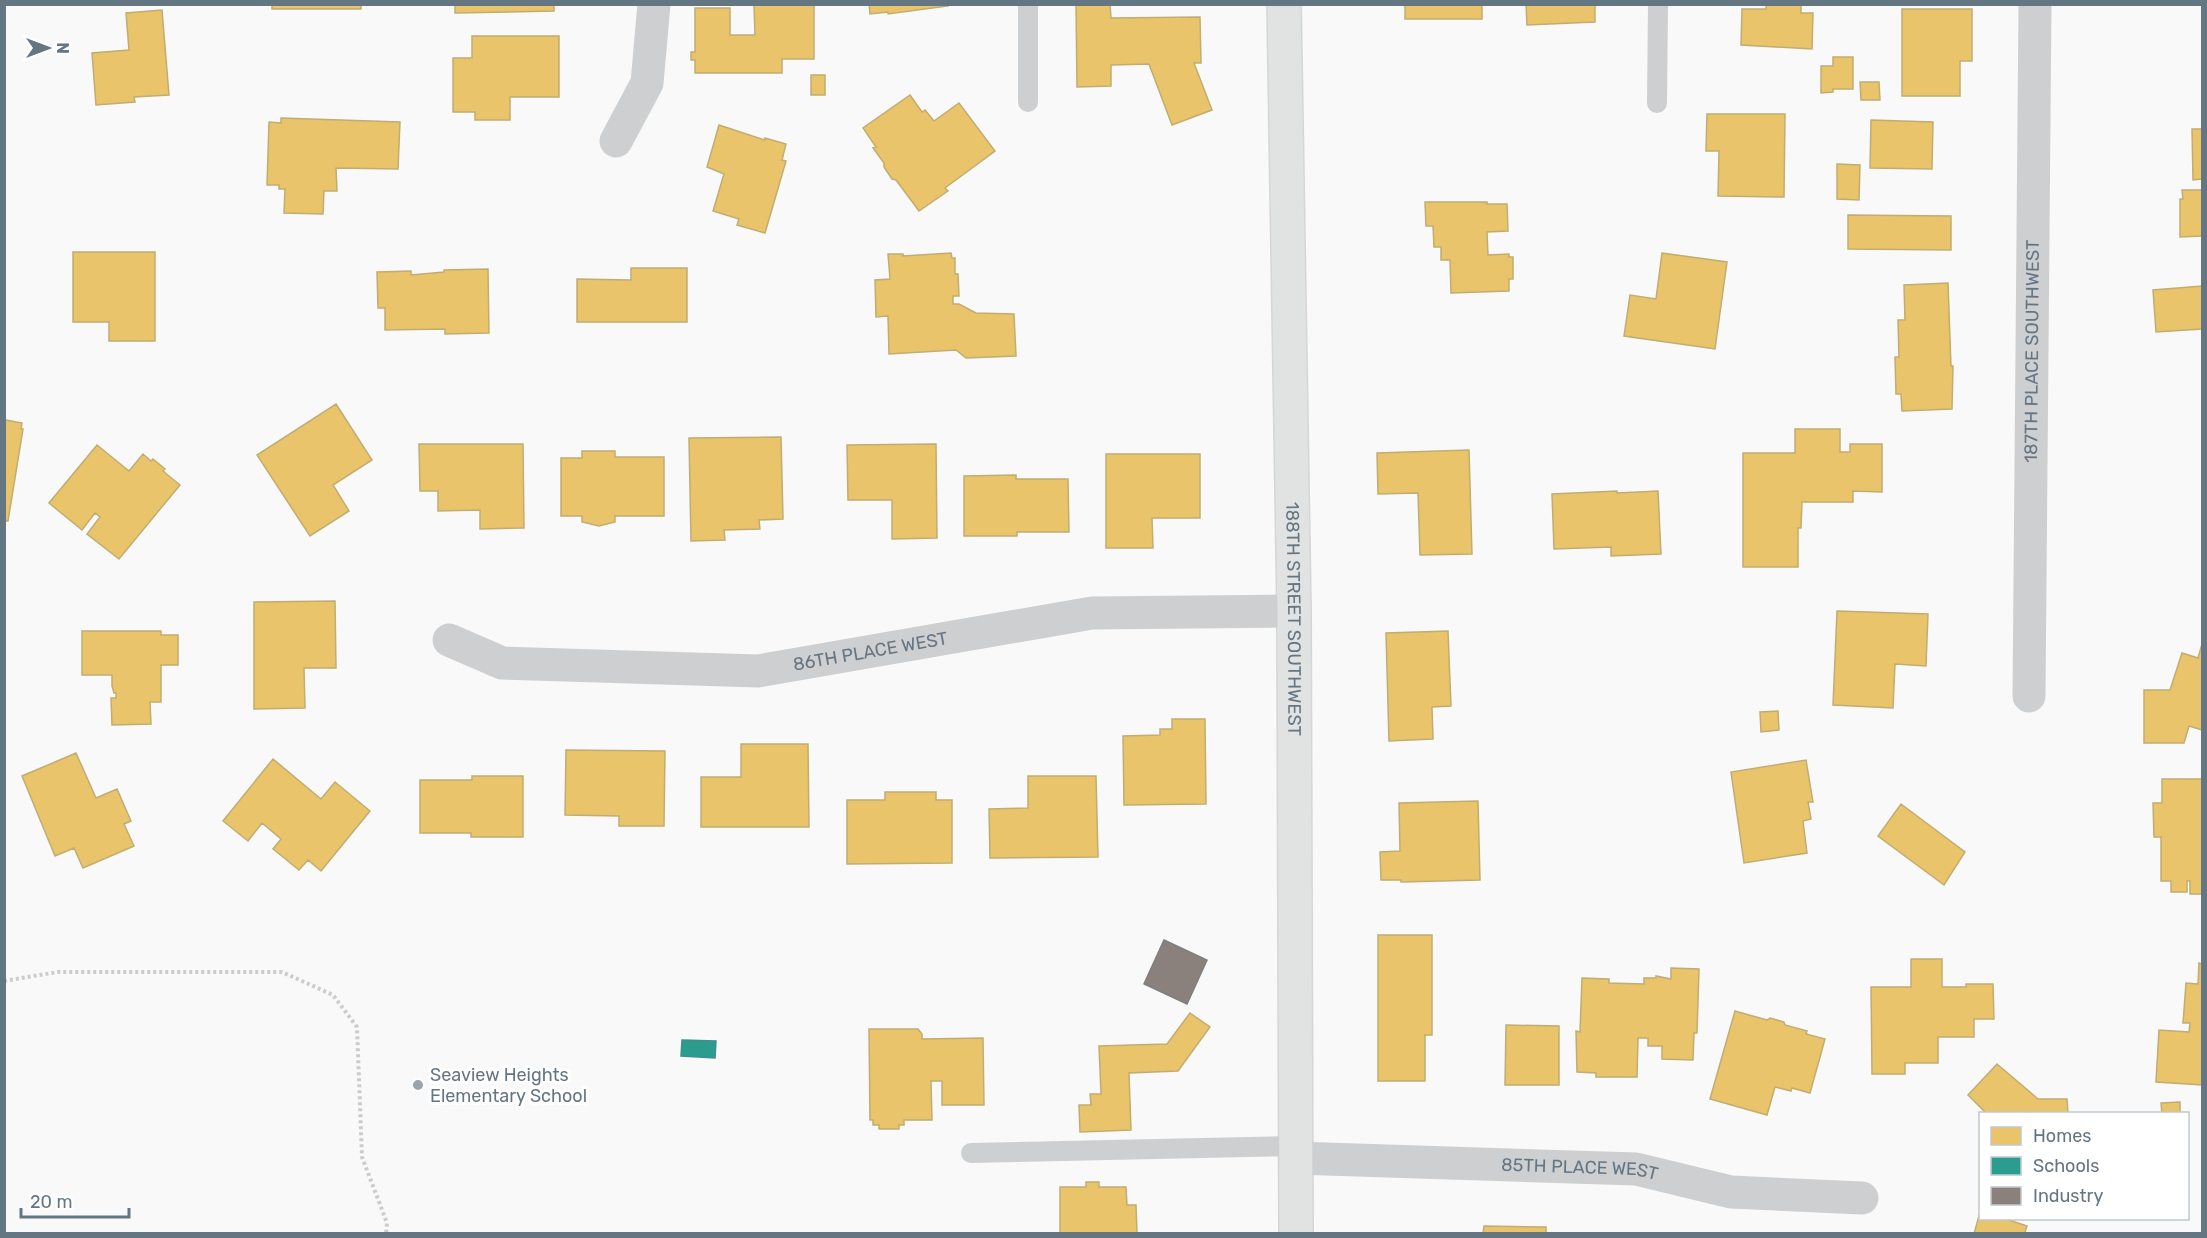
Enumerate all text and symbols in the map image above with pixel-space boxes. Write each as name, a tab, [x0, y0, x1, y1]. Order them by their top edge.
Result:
north arrow	[18, 18, 78, 78]
text: N	[53, 42, 72, 54]
street label: 187TH PLACE SOUTHWEST	[2020, 239, 2044, 463]
street label: 188TH STREET SOUTHWEST	[1281, 502, 1305, 736]
street label: 86TH PLACE WEST	[791, 627, 950, 676]
place label: Seaview Heights Elementary School	[430, 1064, 587, 1107]
marker: Seaview Heights Elementary School	[411, 1078, 425, 1092]
legend	[1979, 1112, 2189, 1220]
text: Homes	[2033, 1125, 2091, 1147]
street label: 85TH PLACE WEST	[1501, 1154, 1660, 1185]
text: Schools	[2033, 1155, 2099, 1177]
scale bar	[21, 1181, 129, 1219]
text: Industry	[2033, 1185, 2103, 1207]
text: 20 m	[30, 1191, 72, 1213]

